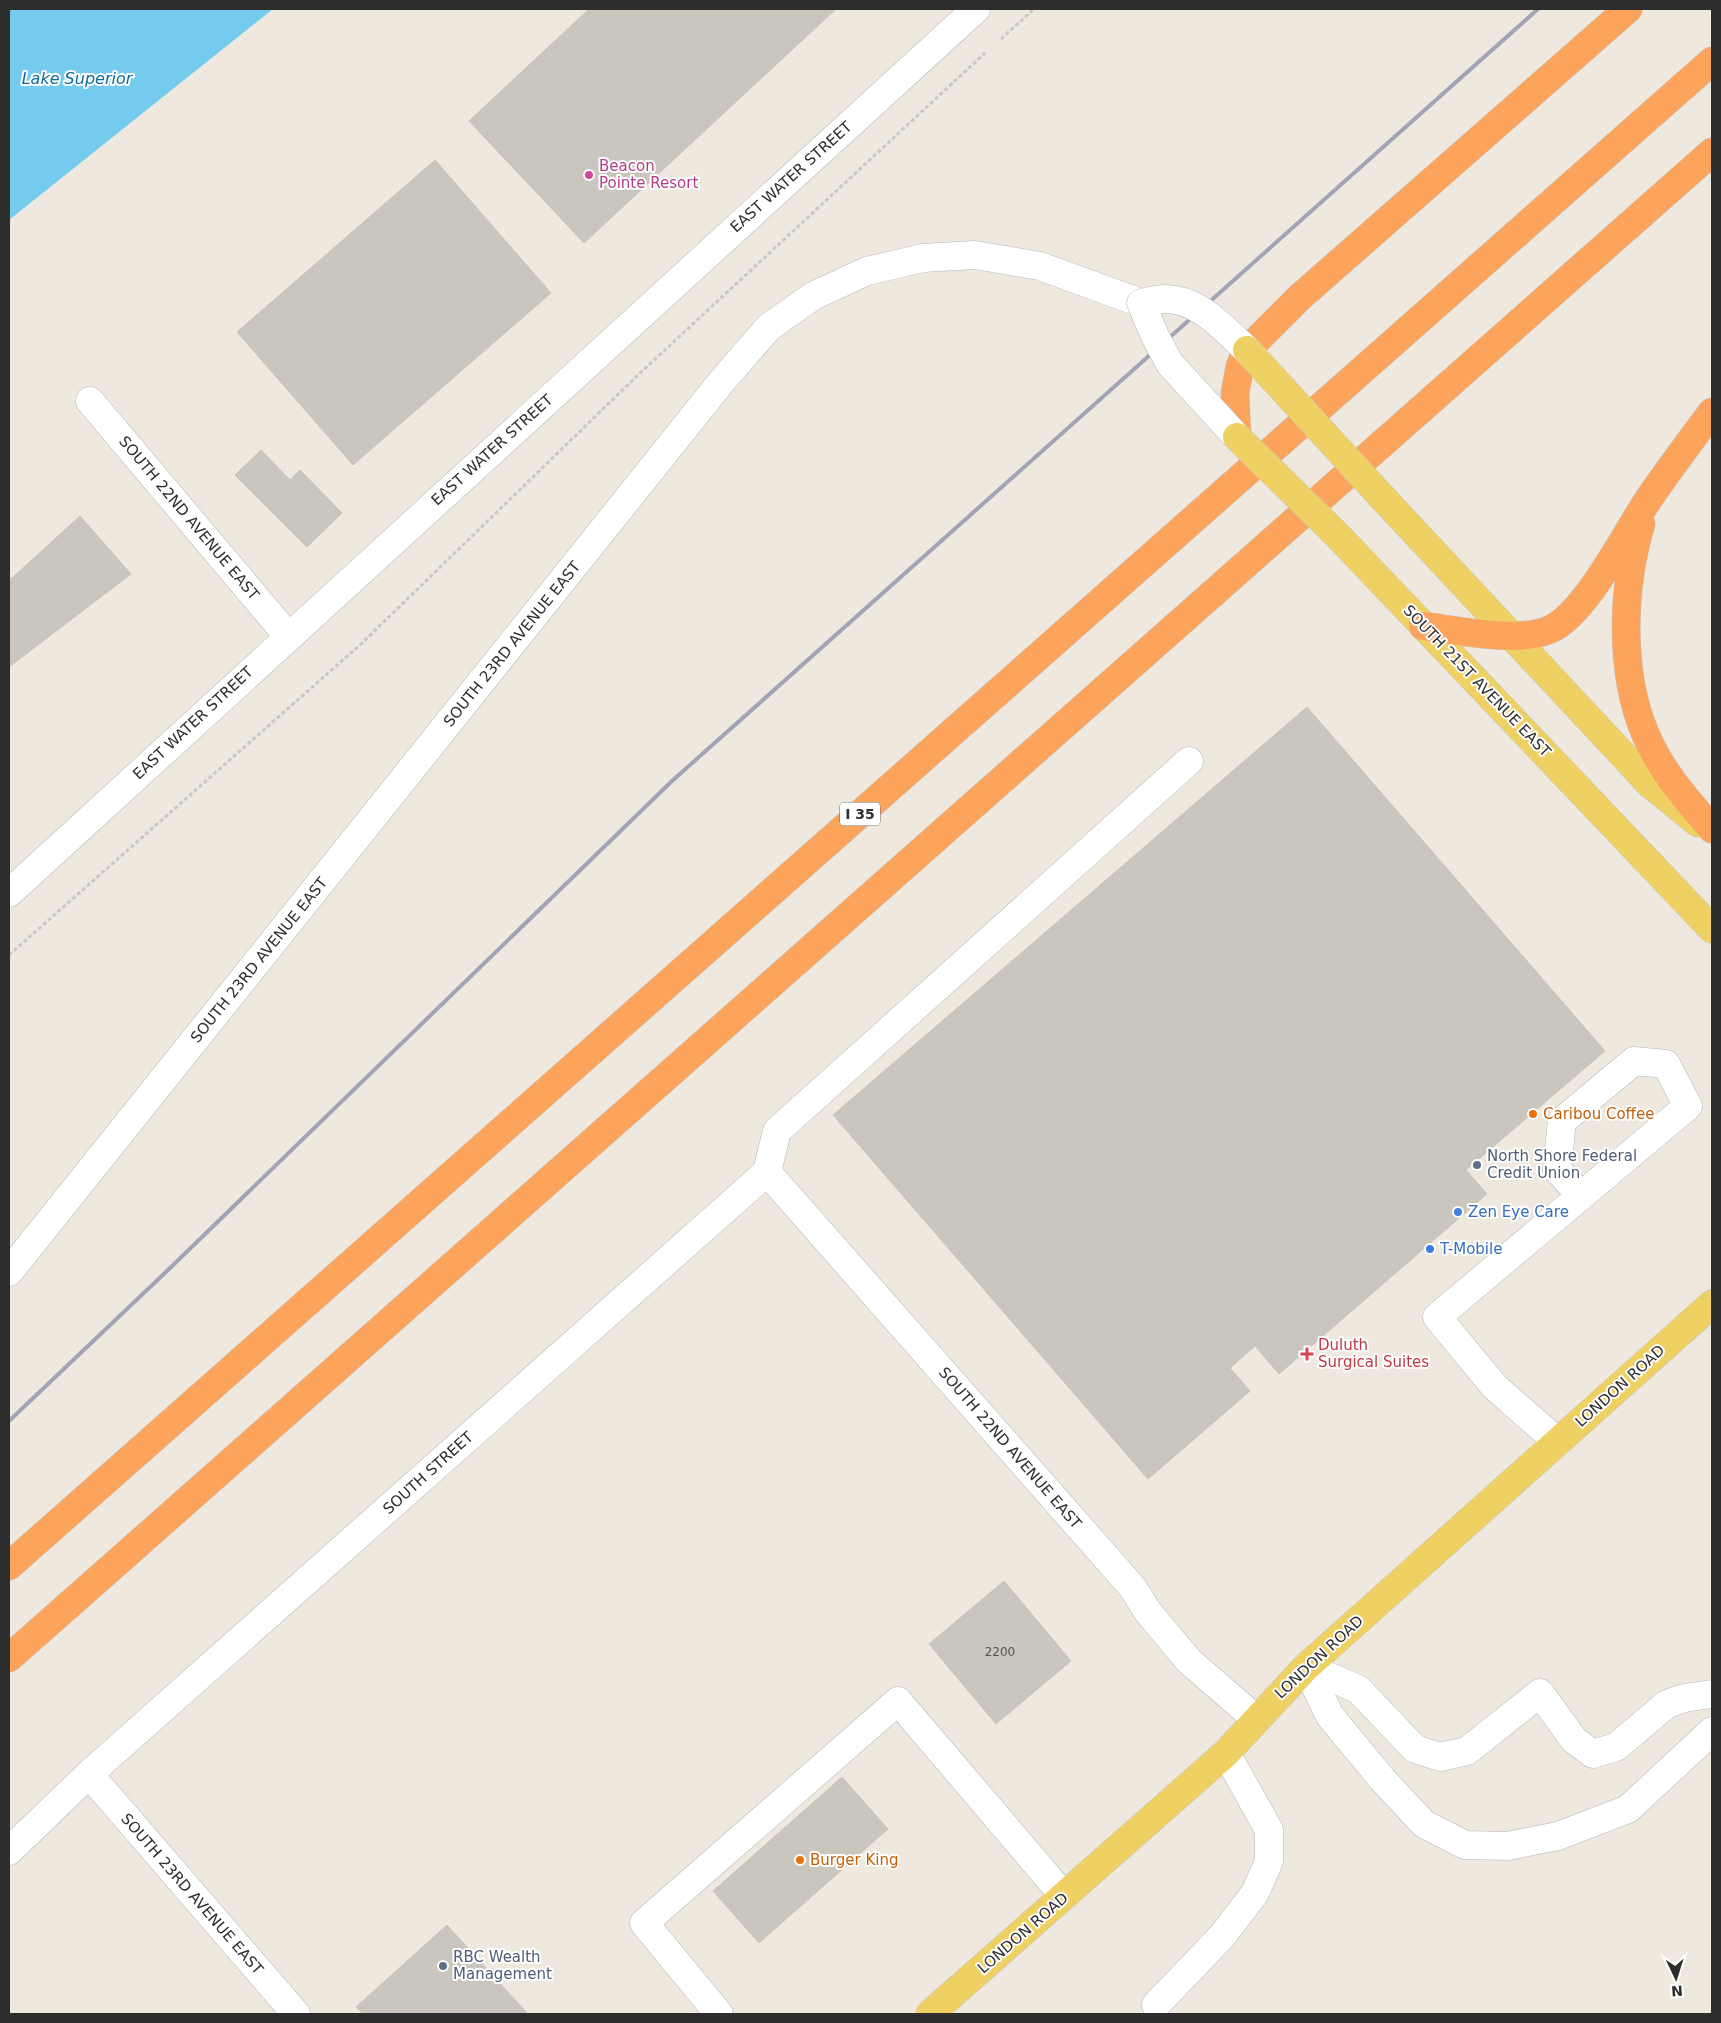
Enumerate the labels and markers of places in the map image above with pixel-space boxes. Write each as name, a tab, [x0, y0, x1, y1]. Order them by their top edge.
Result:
place label: Beacon Pointe Resort	[599, 157, 698, 192]
marker: Beacon Pointe Resort	[583, 169, 595, 181]
place label: Caribou Coffee	[1543, 1105, 1654, 1123]
marker: Caribou Coffee	[1527, 1108, 1539, 1120]
place label: North Shore Federal Credit Union	[1487, 1147, 1637, 1182]
marker: North Shore Federal Credit Union	[1471, 1159, 1483, 1171]
place label: Zen Eye Care	[1468, 1203, 1569, 1221]
marker: Zen Eye Care	[1452, 1206, 1464, 1218]
place label: T-Mobile	[1439, 1240, 1502, 1258]
marker: T-Mobile	[1424, 1243, 1436, 1255]
place label: Duluth Surgical Suites	[1318, 1336, 1429, 1371]
marker: Duluth Surgical Suites	[1300, 1347, 1314, 1361]
place label: Burger King	[810, 1851, 898, 1869]
marker: Burger King	[794, 1854, 806, 1866]
place label: RBC Wealth Management	[453, 1948, 552, 1983]
marker: RBC Wealth Management	[437, 1960, 449, 1972]

